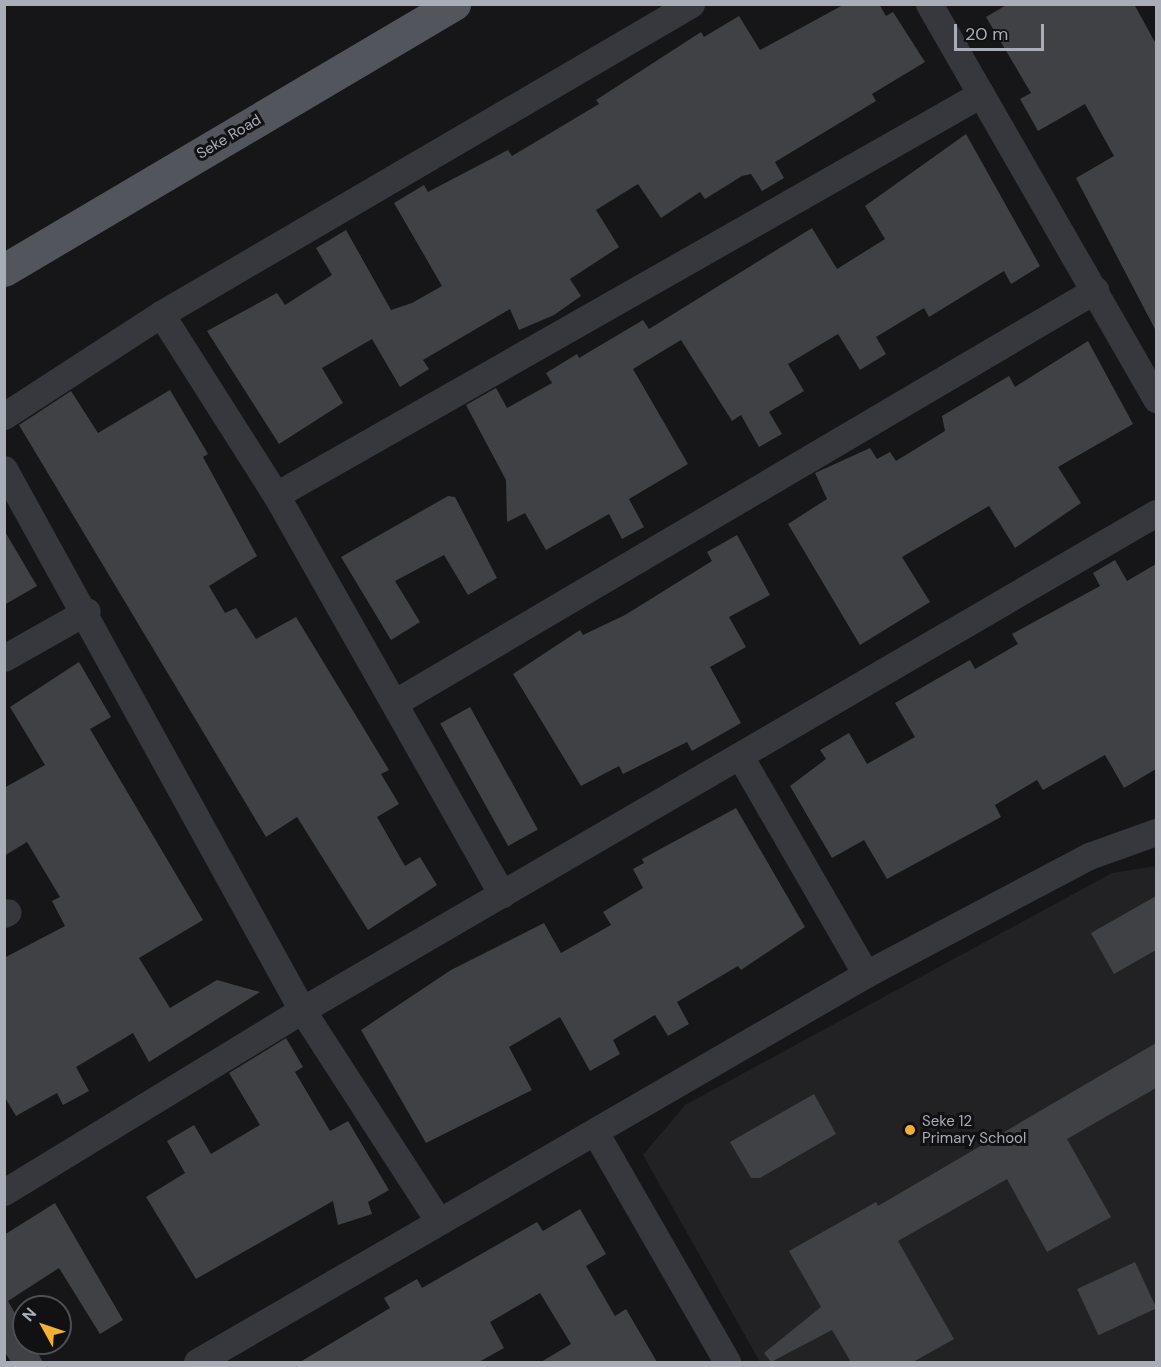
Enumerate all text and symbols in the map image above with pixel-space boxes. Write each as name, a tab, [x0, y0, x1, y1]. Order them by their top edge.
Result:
scale bar	[957, 12, 1047, 50]
text: 20 m	[965, 22, 1008, 46]
street label: Seke Road	[194, 111, 264, 163]
place label: Seke 12 Primary School	[922, 1112, 1026, 1147]
marker: Seke 12 Primary School	[903, 1123, 917, 1137]
north arrow	[12, 1295, 72, 1355]
text: N	[18, 1303, 41, 1326]

